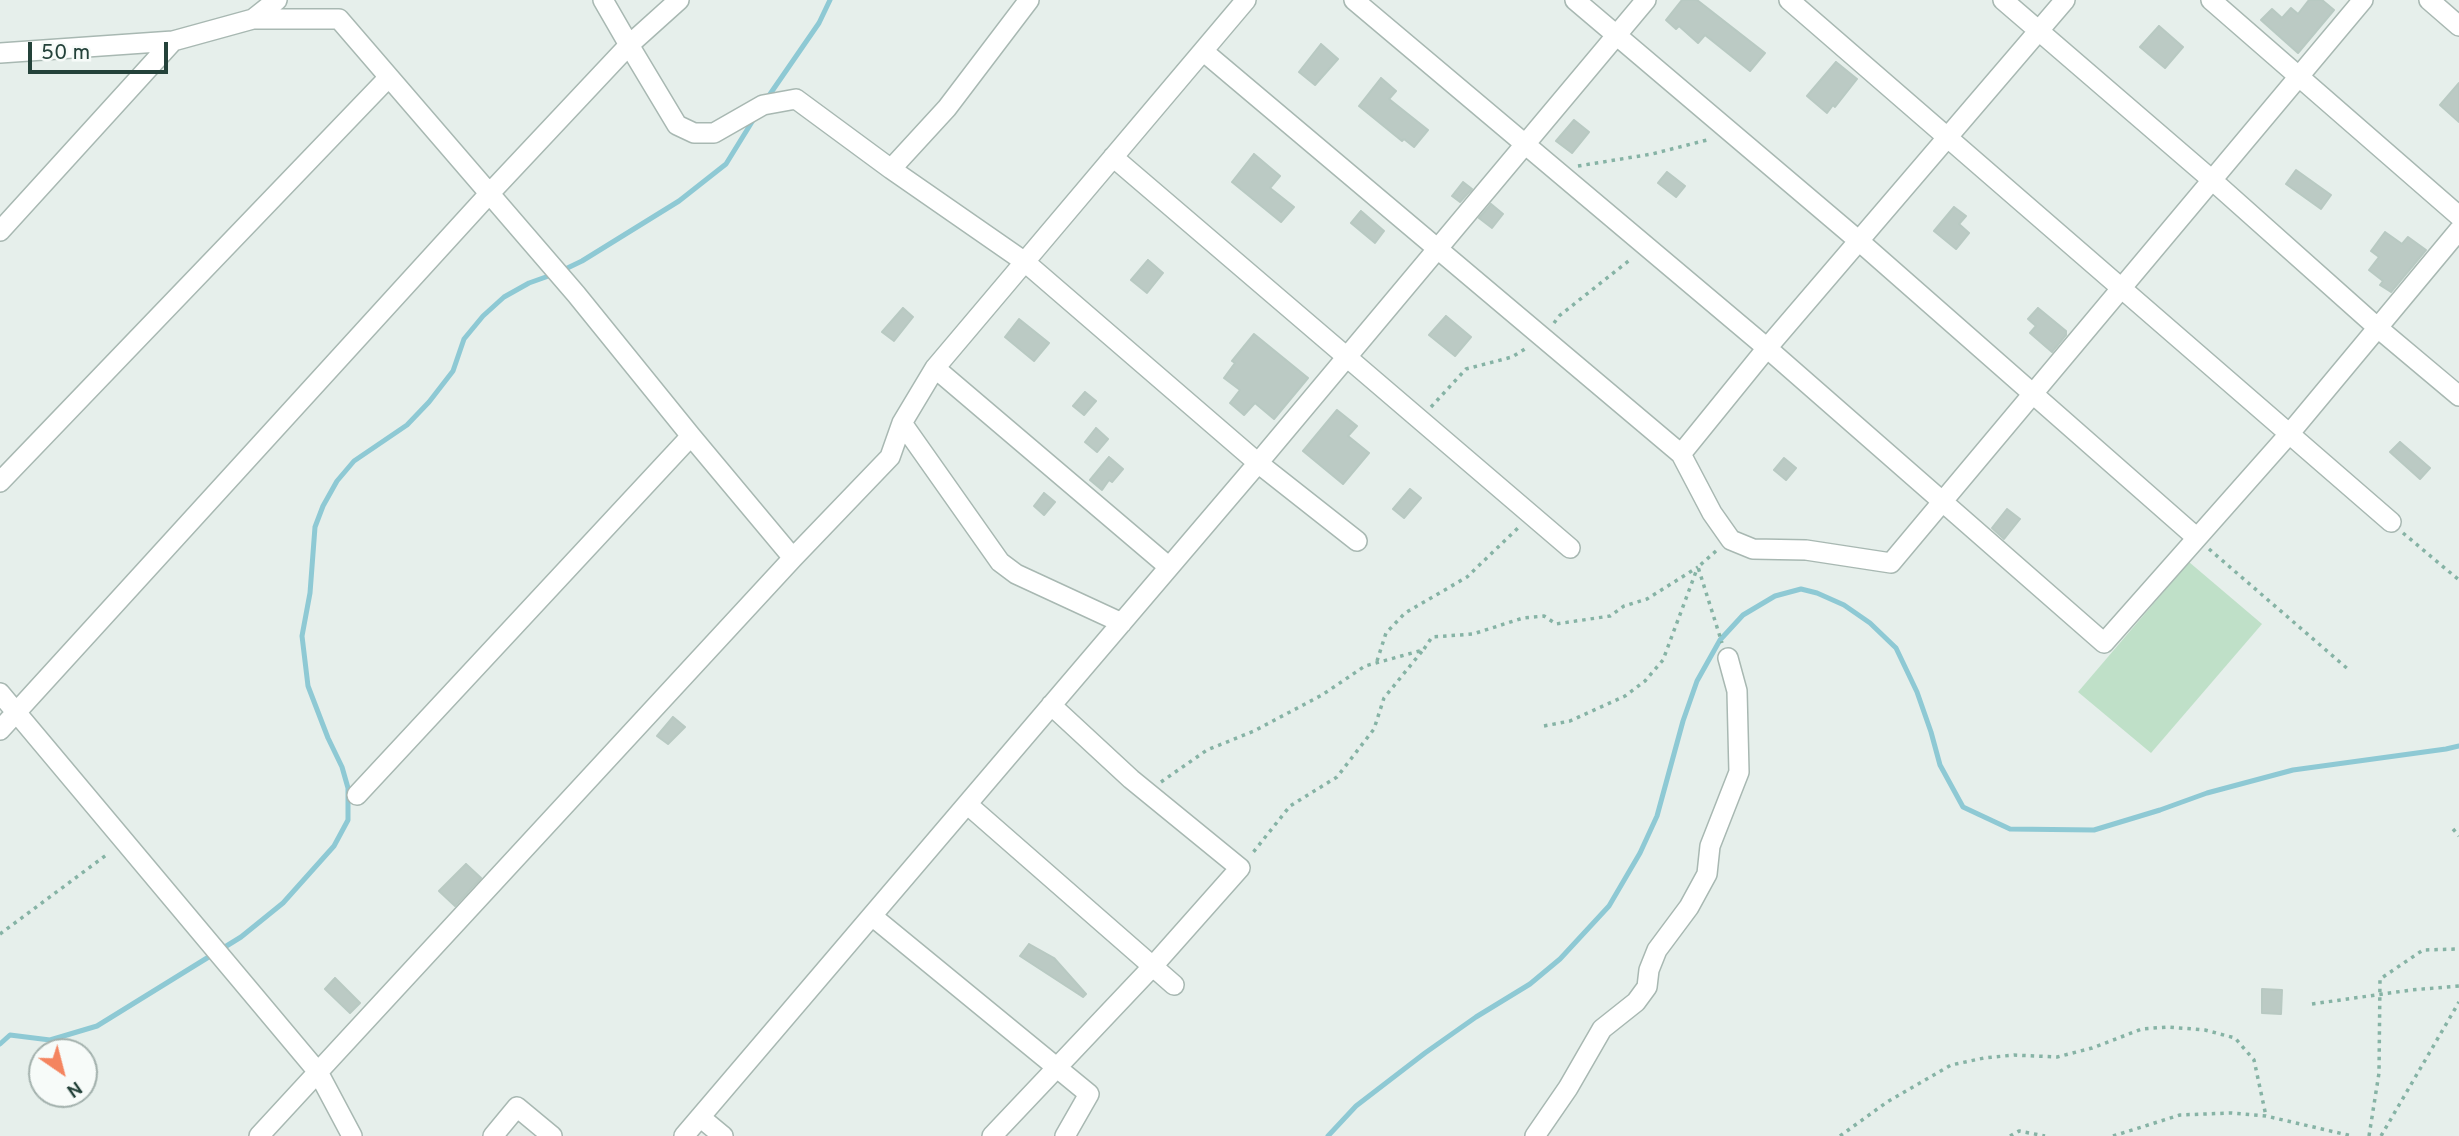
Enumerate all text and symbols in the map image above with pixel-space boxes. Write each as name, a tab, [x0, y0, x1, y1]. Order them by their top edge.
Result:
scale bar	[32, 28, 172, 72]
text: 50 m	[41, 40, 90, 67]
north arrow	[28, 1038, 98, 1108]
text: N	[61, 1075, 86, 1102]

